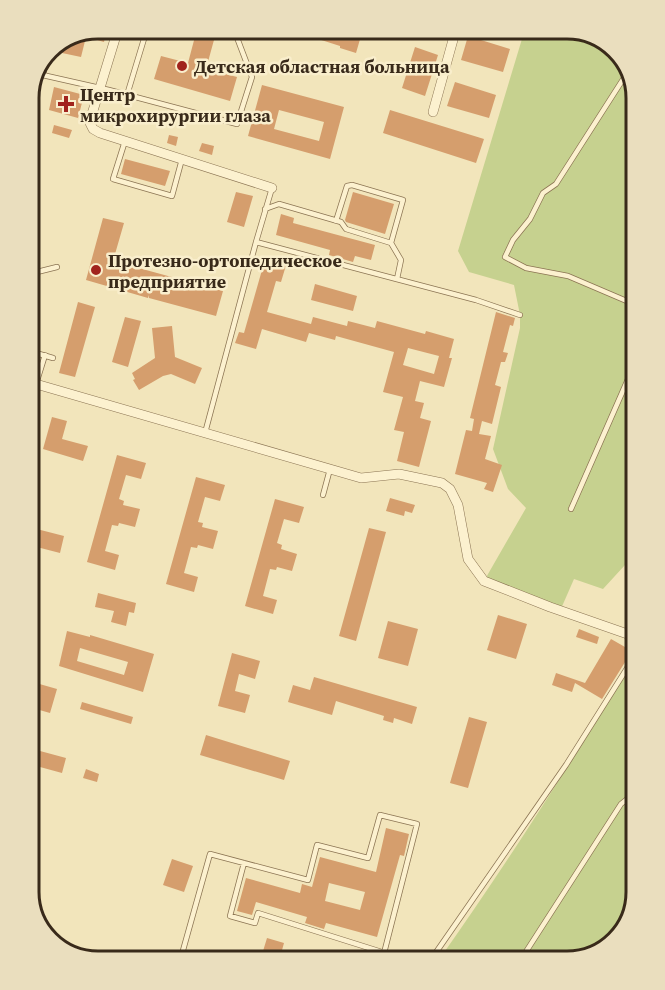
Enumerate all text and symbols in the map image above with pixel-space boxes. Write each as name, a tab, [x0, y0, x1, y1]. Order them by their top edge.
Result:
place label: Детская областная больница	[194, 54, 450, 79]
marker: Детская областная больница	[175, 59, 189, 73]
place label: Центр микрохирургии глаза	[80, 82, 271, 128]
marker: Центр микрохирургии глаза	[57, 95, 75, 113]
place label: Протезно-ортопедическое предприятие	[108, 248, 342, 294]
marker: Протезно-ортопедическое предприятие	[89, 263, 103, 277]

